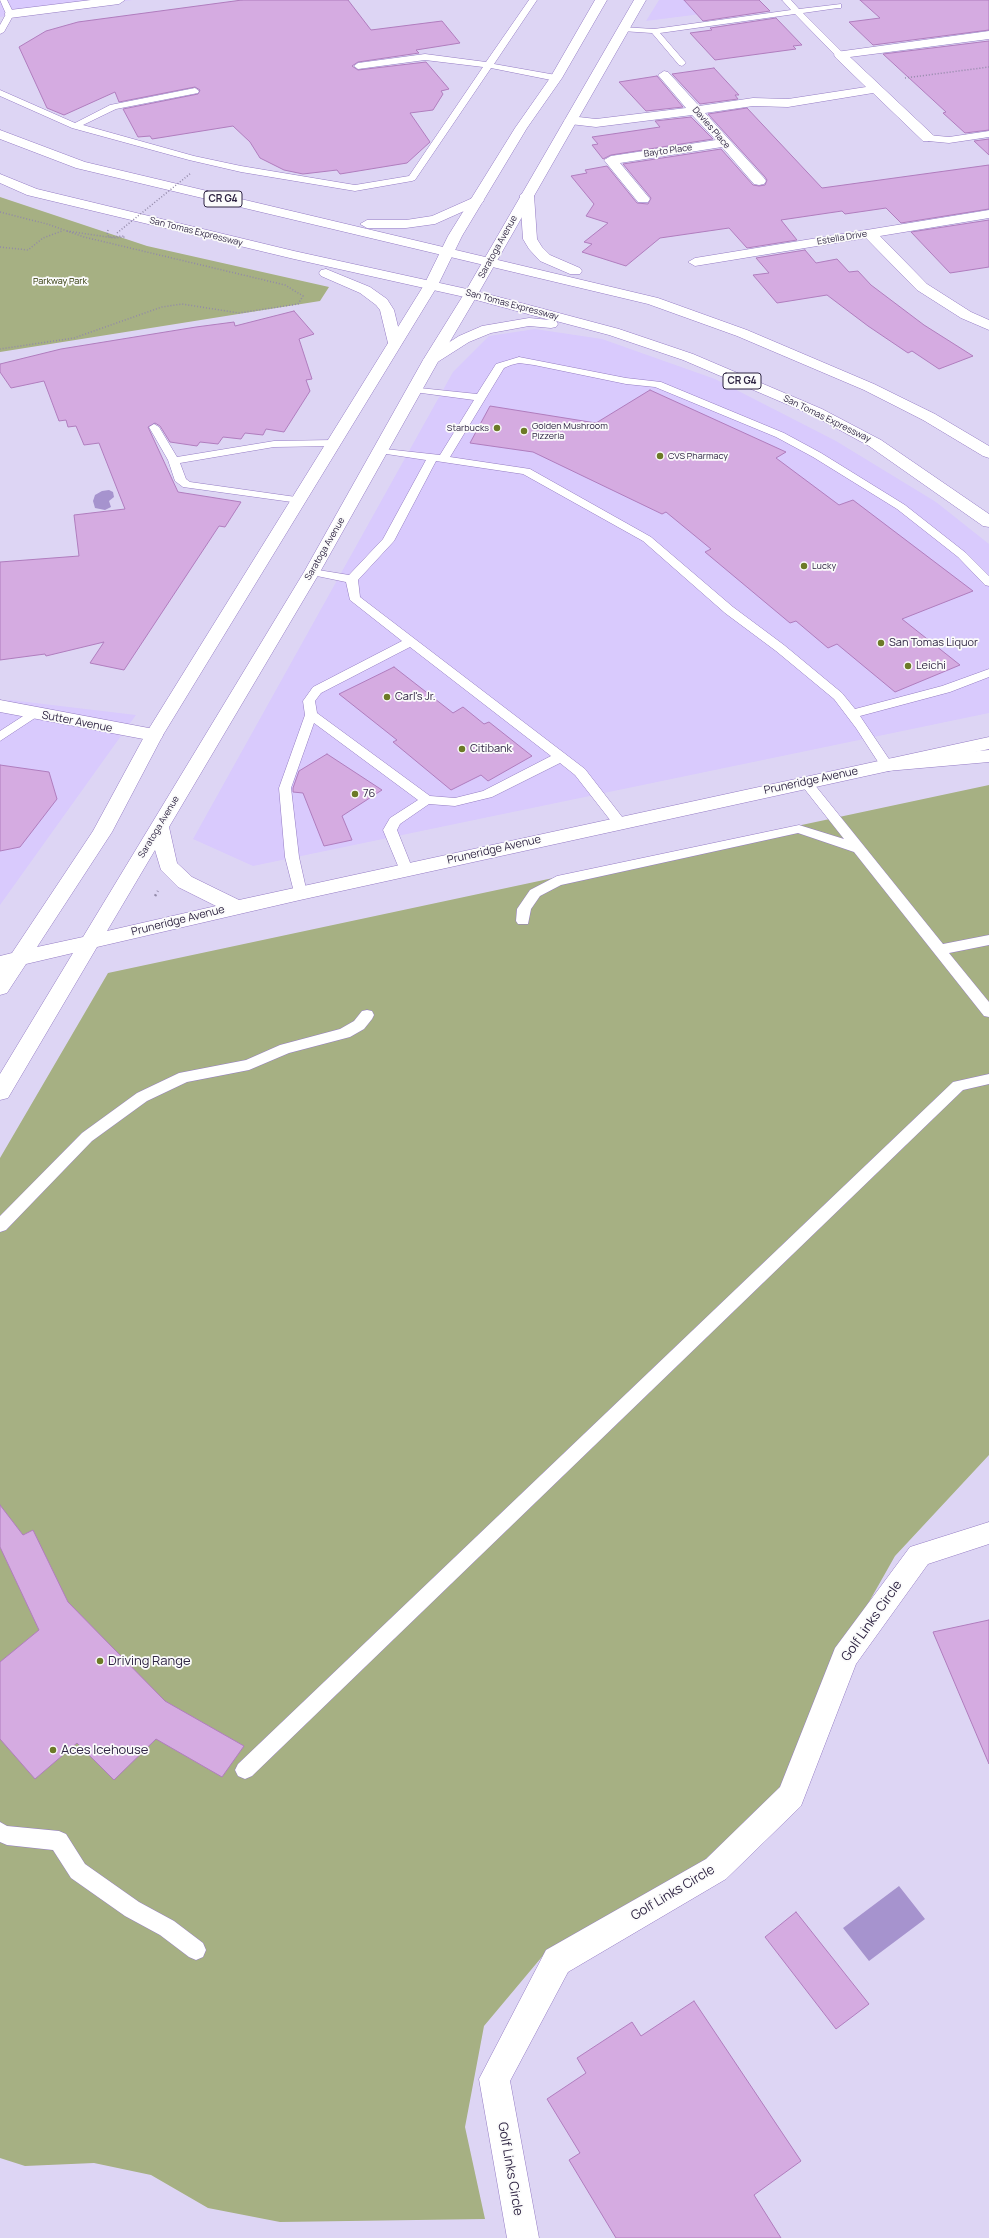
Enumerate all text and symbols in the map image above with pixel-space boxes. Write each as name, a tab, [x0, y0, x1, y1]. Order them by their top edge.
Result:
street label: Davies Place	[690, 105, 732, 151]
street label: Bayto Place	[643, 142, 693, 160]
road number: CR G4	[204, 191, 242, 207]
street label: Saratoga Avenue	[476, 214, 520, 280]
street label: San Tomas Expressway	[148, 215, 244, 249]
street label: Estella Drive	[816, 229, 868, 247]
park label: Parkway Park	[33, 276, 87, 286]
street label: San Tomas Expressway	[464, 287, 560, 323]
road number: CR G4	[723, 373, 761, 389]
street label: San Tomas Expressway	[782, 393, 872, 445]
place label: Golden Mushroom Pizzeria	[532, 421, 608, 442]
place label: Starbucks	[447, 423, 489, 433]
marker: Starbucks	[492, 423, 502, 433]
marker: Golden Mushroom Pizzeria	[519, 426, 529, 436]
marker: CVS Pharmacy	[655, 451, 665, 461]
place label: CVS Pharmacy	[668, 451, 728, 461]
street label: Saratoga Avenue	[303, 516, 347, 582]
marker: Lucky	[799, 561, 809, 571]
place label: Lucky	[812, 561, 836, 571]
place label: San Tomas Liquor	[889, 636, 978, 650]
marker: San Tomas Liquor	[876, 638, 886, 648]
place label: Leichi	[916, 659, 946, 673]
marker: Leichi	[903, 661, 913, 671]
place label: Carl's Jr.	[395, 690, 436, 704]
marker: Carl's Jr.	[382, 692, 392, 702]
street label: Sutter Avenue	[41, 709, 113, 735]
place label: Citibank	[470, 742, 512, 756]
marker: Citibank	[457, 744, 467, 754]
street label: Pruneridge Avenue	[763, 765, 859, 797]
place label: 76	[363, 787, 375, 801]
marker: 76	[350, 789, 360, 799]
street label: Saratoga Avenue	[136, 794, 182, 860]
street label: Pruneridge Avenue	[446, 833, 542, 867]
street label: Pruneridge Avenue	[130, 903, 226, 939]
street label: Golf Links Circle	[838, 1578, 906, 1664]
place label: Driving Range	[108, 1653, 191, 1669]
marker: Driving Range	[95, 1656, 105, 1666]
place label: Aces Icehouse	[61, 1742, 148, 1758]
marker: Aces Icehouse	[48, 1745, 58, 1755]
street label: Golf Links Circle	[628, 1862, 718, 1924]
street label: Golf Links Circle	[494, 2121, 526, 2217]

